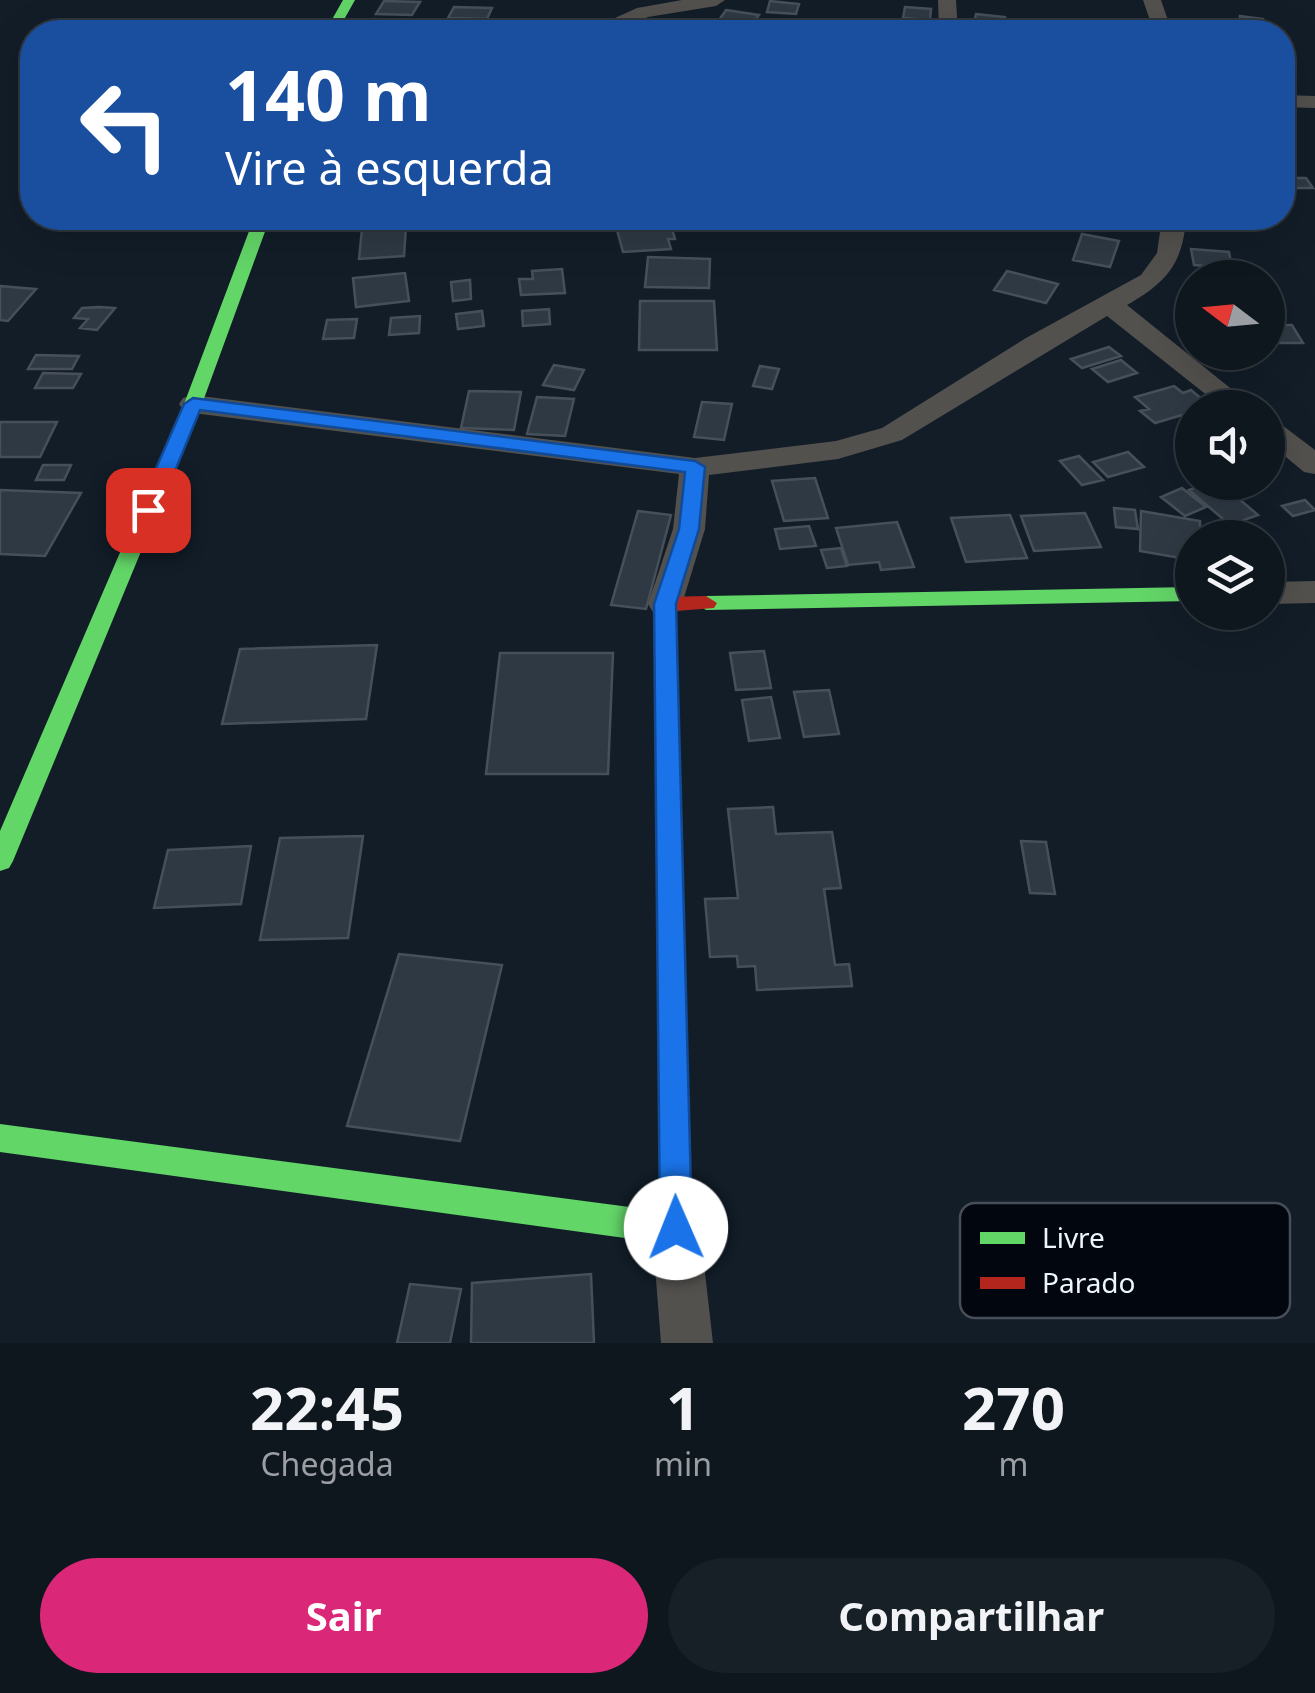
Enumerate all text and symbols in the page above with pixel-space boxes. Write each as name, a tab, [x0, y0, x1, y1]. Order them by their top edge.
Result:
text: 140 m	[225, 46, 432, 142]
icon: left	[60, 60, 190, 190]
text: Vire à esquerda	[225, 137, 554, 198]
north arrow	[1175, 260, 1285, 370]
map controls	[1175, 260, 1285, 630]
button: sound	[1175, 390, 1285, 500]
pin	[106, 468, 191, 553]
icon: arrive	[121, 483, 176, 538]
button: layers	[1175, 520, 1285, 630]
position arrow	[624, 1176, 728, 1280]
legend	[960, 1203, 1290, 1318]
text: Livre	[1042, 1218, 1105, 1256]
text: Parado	[1042, 1263, 1136, 1301]
text: 22:45	[250, 1366, 404, 1448]
text: 1	[666, 1366, 700, 1448]
text: 270	[962, 1366, 1065, 1448]
text: Chegada	[260, 1442, 394, 1485]
text: min	[654, 1442, 712, 1485]
text: m	[999, 1442, 1028, 1485]
button: Sair	[40, 1558, 648, 1673]
button: Compartilhar	[668, 1558, 1275, 1673]

